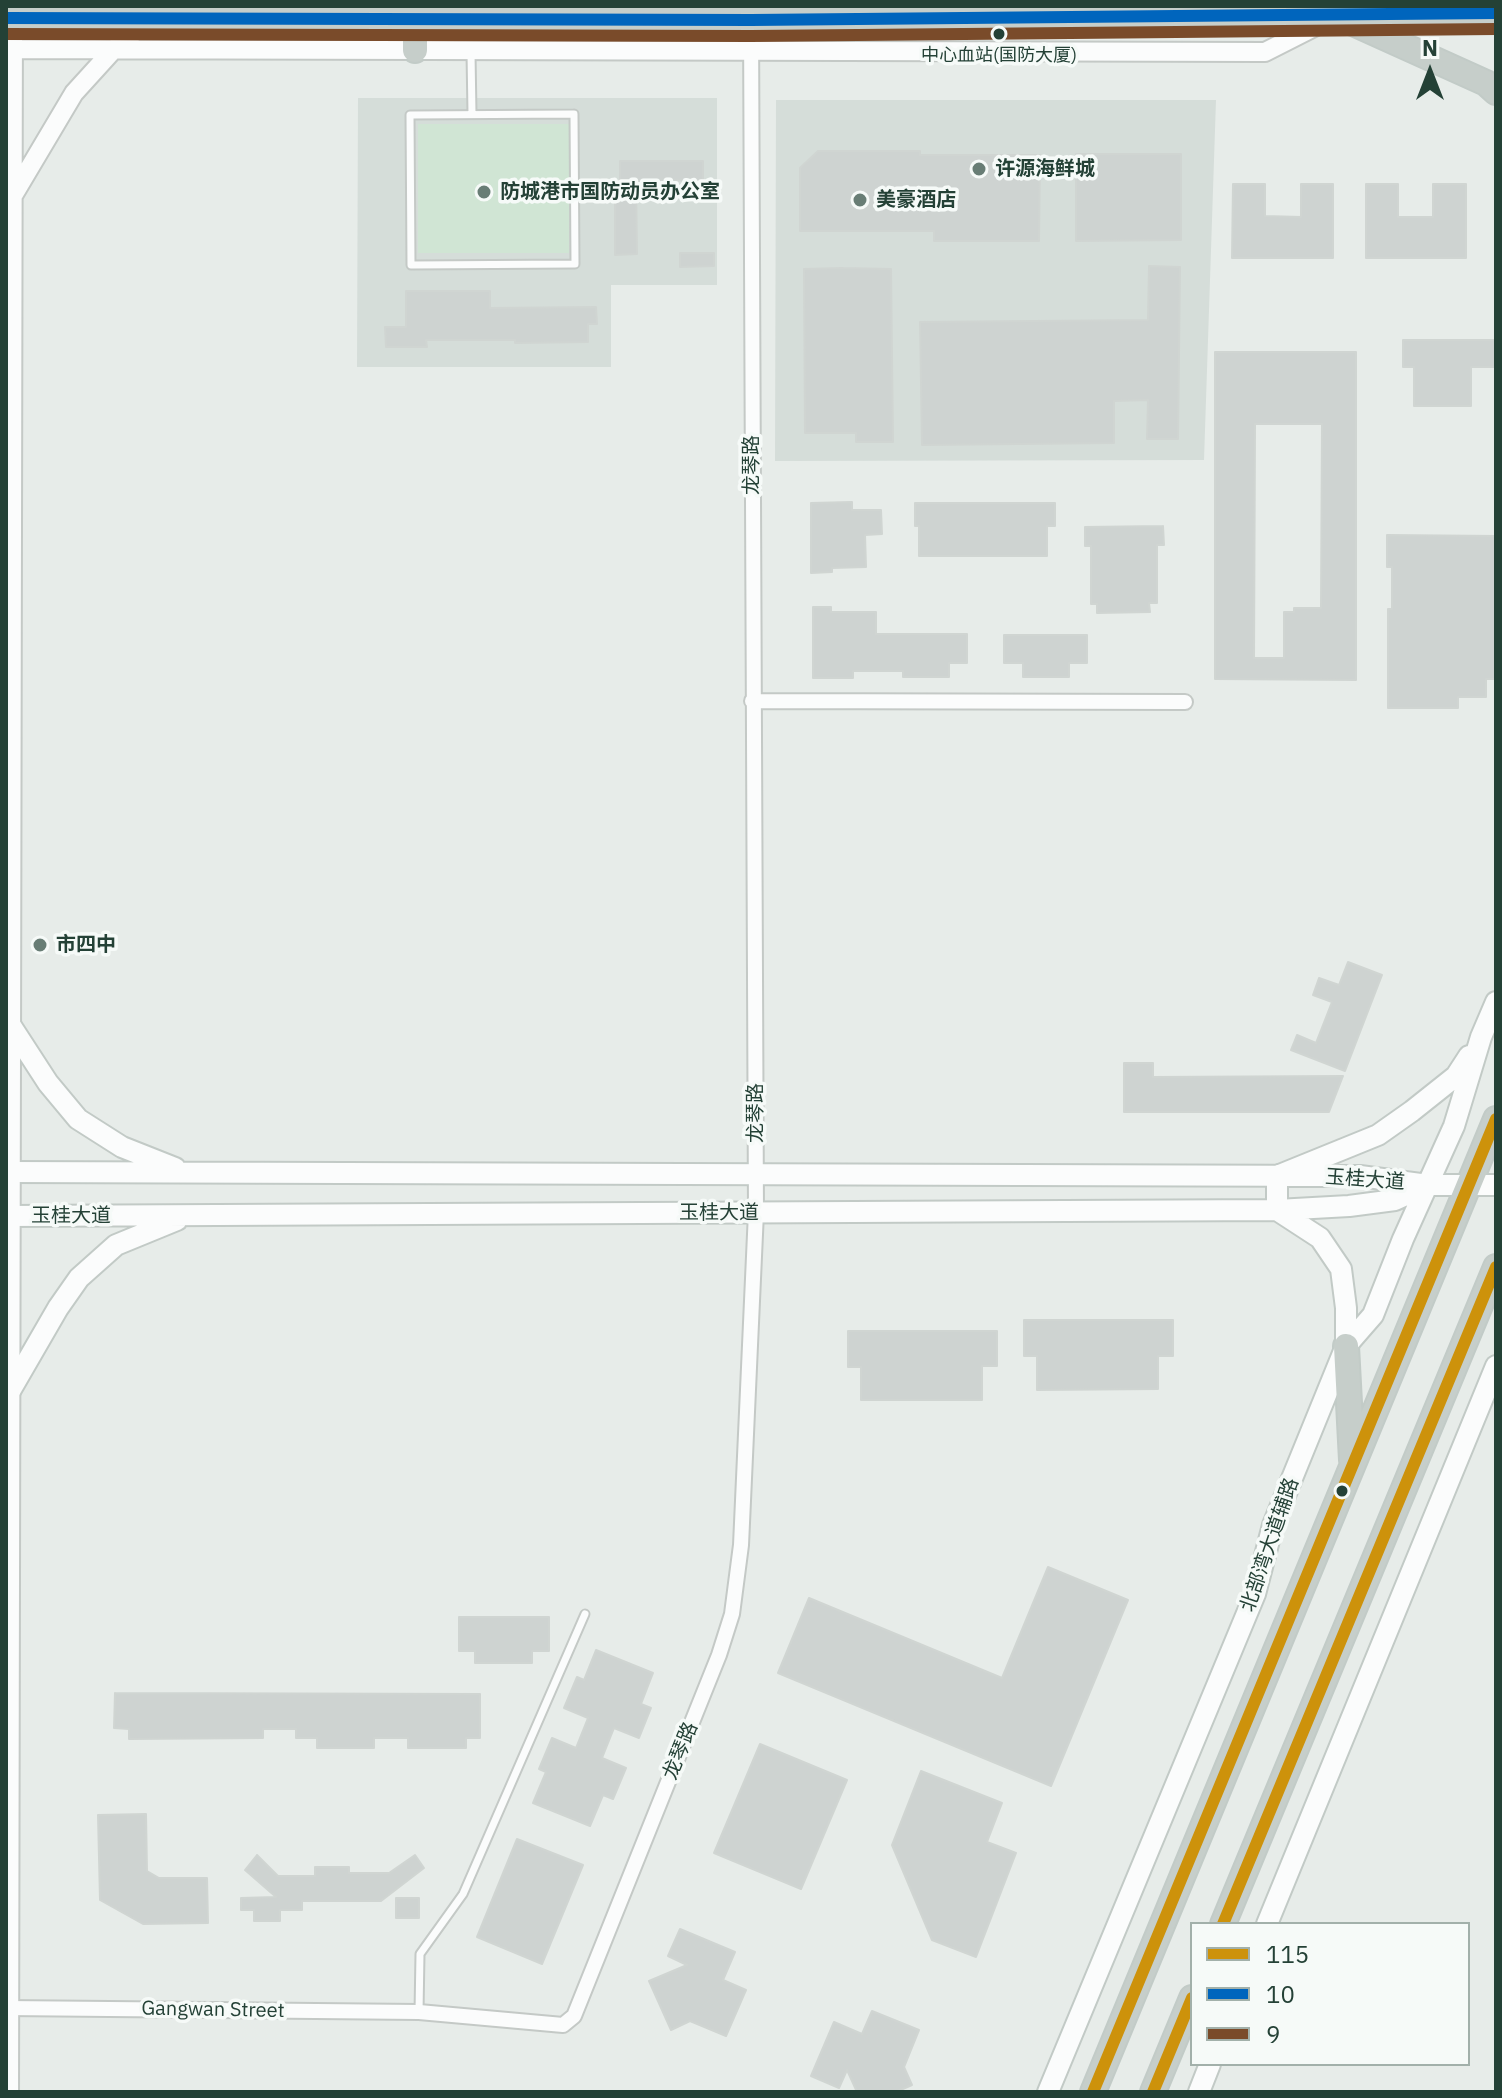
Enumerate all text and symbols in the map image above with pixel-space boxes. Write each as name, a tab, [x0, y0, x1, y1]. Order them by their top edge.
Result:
marker: 中心血站(国防大厦)	[991, 26, 1007, 42]
north arrow	[1390, 32, 1470, 112]
text: N	[1422, 33, 1438, 62]
place label: 中心血站(国防大厦)	[921, 45, 1077, 67]
place label: 许源海鲜城	[995, 157, 1095, 181]
marker: 许源海鲜城	[970, 160, 988, 178]
place label: 防城港市国防动员办公室	[500, 180, 720, 204]
marker: 防城港市国防动员办公室	[475, 183, 493, 201]
place label: 美豪酒店	[876, 188, 956, 212]
marker: 美豪酒店	[851, 191, 869, 209]
street label: 龙琴路	[740, 435, 764, 495]
place label: 市四中	[56, 933, 116, 957]
marker: 市四中	[31, 936, 49, 954]
street label: 龙琴路	[744, 1083, 768, 1143]
street label: 玉桂大道	[1324, 1165, 1406, 1195]
street label: 玉桂大道	[679, 1201, 759, 1225]
street label: 玉桂大道	[31, 1204, 111, 1228]
street label: 北部湾大道辅路	[1236, 1475, 1304, 1615]
unlabelled marker	[1334, 1483, 1350, 1499]
street label: 龙琴路	[659, 1719, 703, 1783]
legend	[1190, 1922, 1470, 2066]
text: 115	[1266, 1938, 1309, 1970]
text: 10	[1266, 1978, 1295, 2010]
street label: Gangwan Street	[141, 1997, 285, 2023]
text: 9	[1266, 2018, 1280, 2050]

